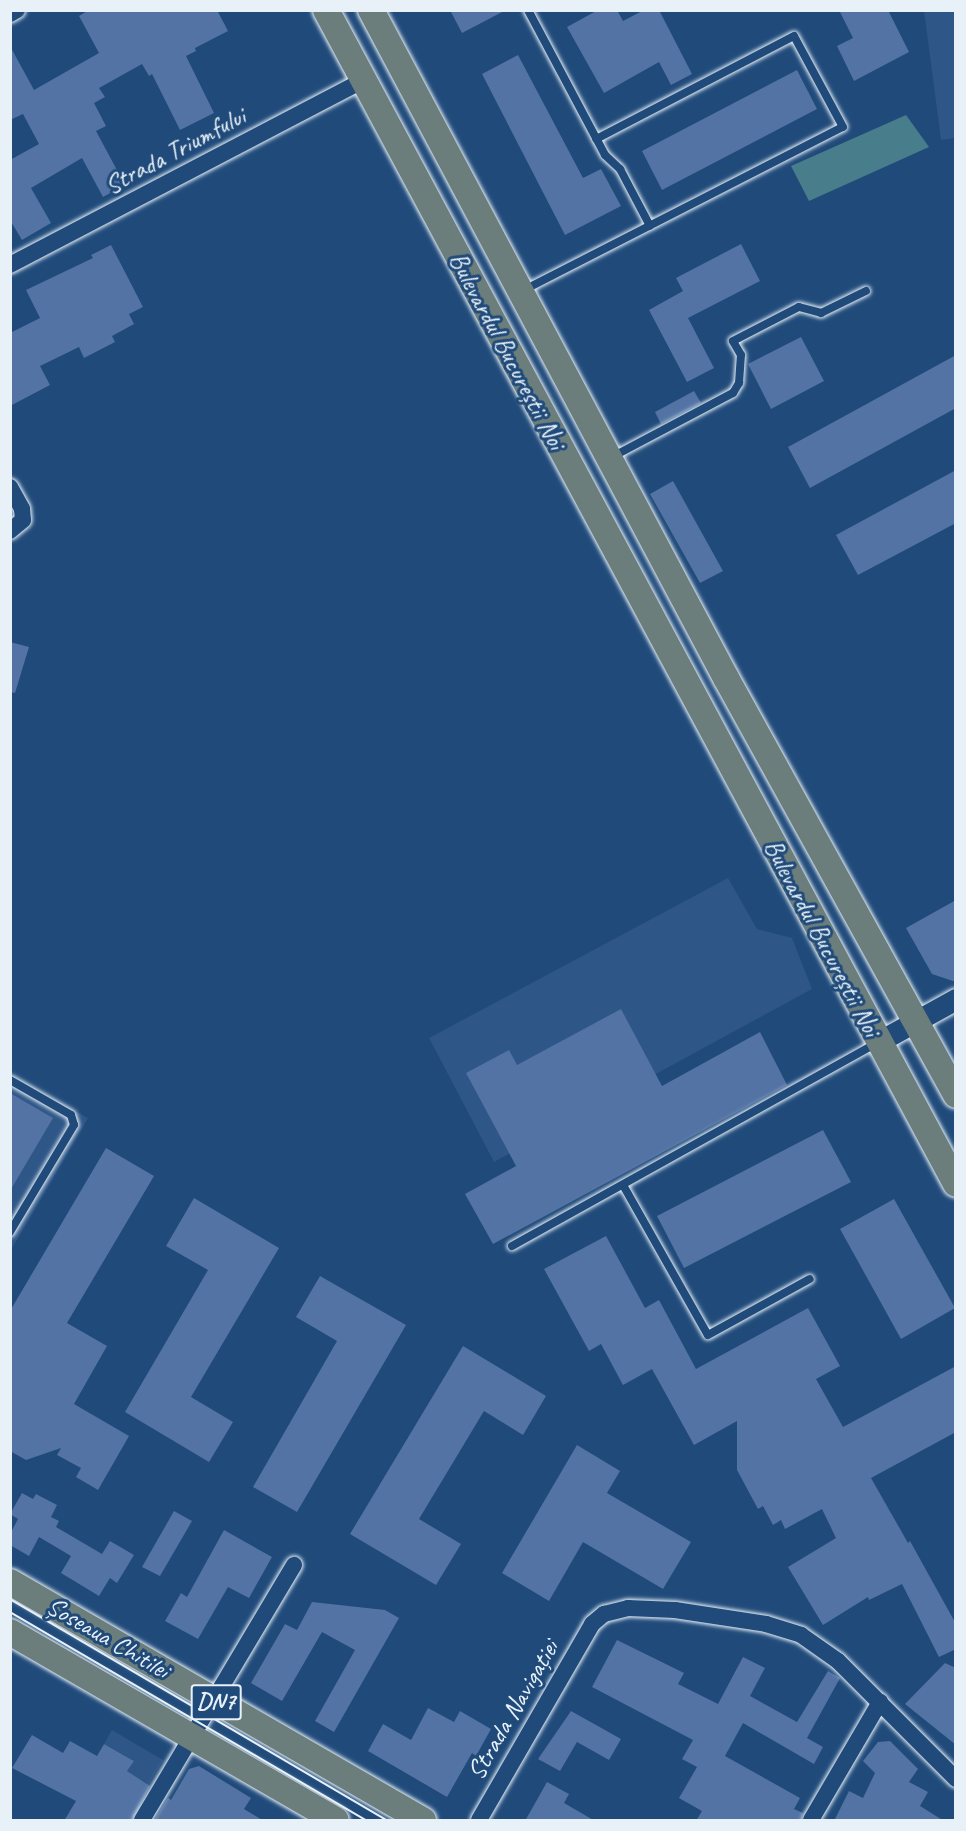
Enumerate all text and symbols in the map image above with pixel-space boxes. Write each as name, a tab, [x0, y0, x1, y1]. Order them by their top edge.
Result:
street label: Strada Triumfului	[99, 101, 251, 201]
street label: Bulevardul Bucureștii Noi	[442, 247, 572, 455]
street label: Bulevardul Bucureștii Noi	[757, 834, 887, 1042]
street label: Șoseaua Chitilei	[41, 1590, 175, 1686]
street label: Strada Navigației	[460, 1635, 566, 1785]
road number: DN7	[190, 1681, 242, 1723]

